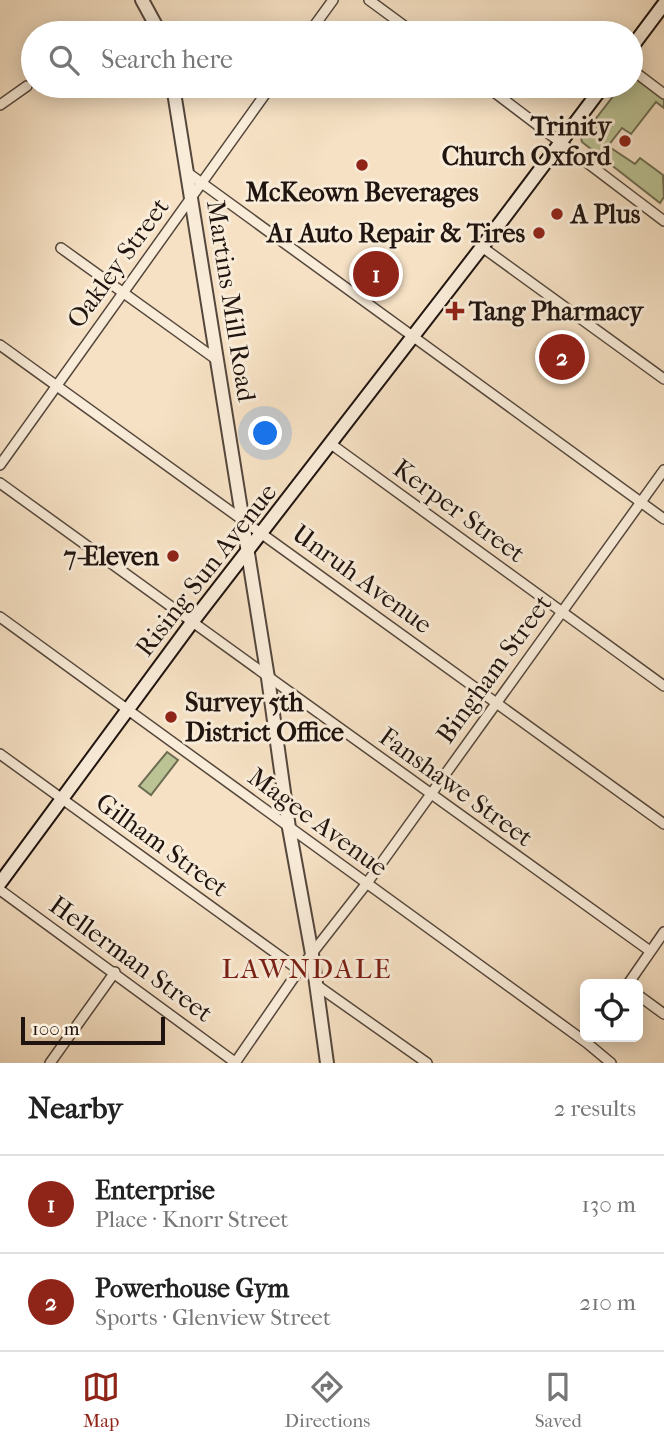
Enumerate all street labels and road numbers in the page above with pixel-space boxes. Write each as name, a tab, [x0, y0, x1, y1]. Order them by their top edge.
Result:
street label: Oakley Street	[60, 191, 176, 334]
street label: Martins Mill Road	[200, 198, 262, 405]
street label: Kerper Street	[387, 453, 532, 570]
street label: Rising Sun Avenue	[129, 477, 283, 663]
street label: Unruh Avenue	[286, 518, 438, 640]
street label: Bingham Street	[430, 588, 559, 749]
street label: Fanshawe Street	[373, 721, 539, 854]
street label: Magee Avenue	[242, 761, 394, 883]
street label: Gilham Street	[90, 787, 235, 904]
street label: Hellerman Street	[43, 889, 219, 1029]

